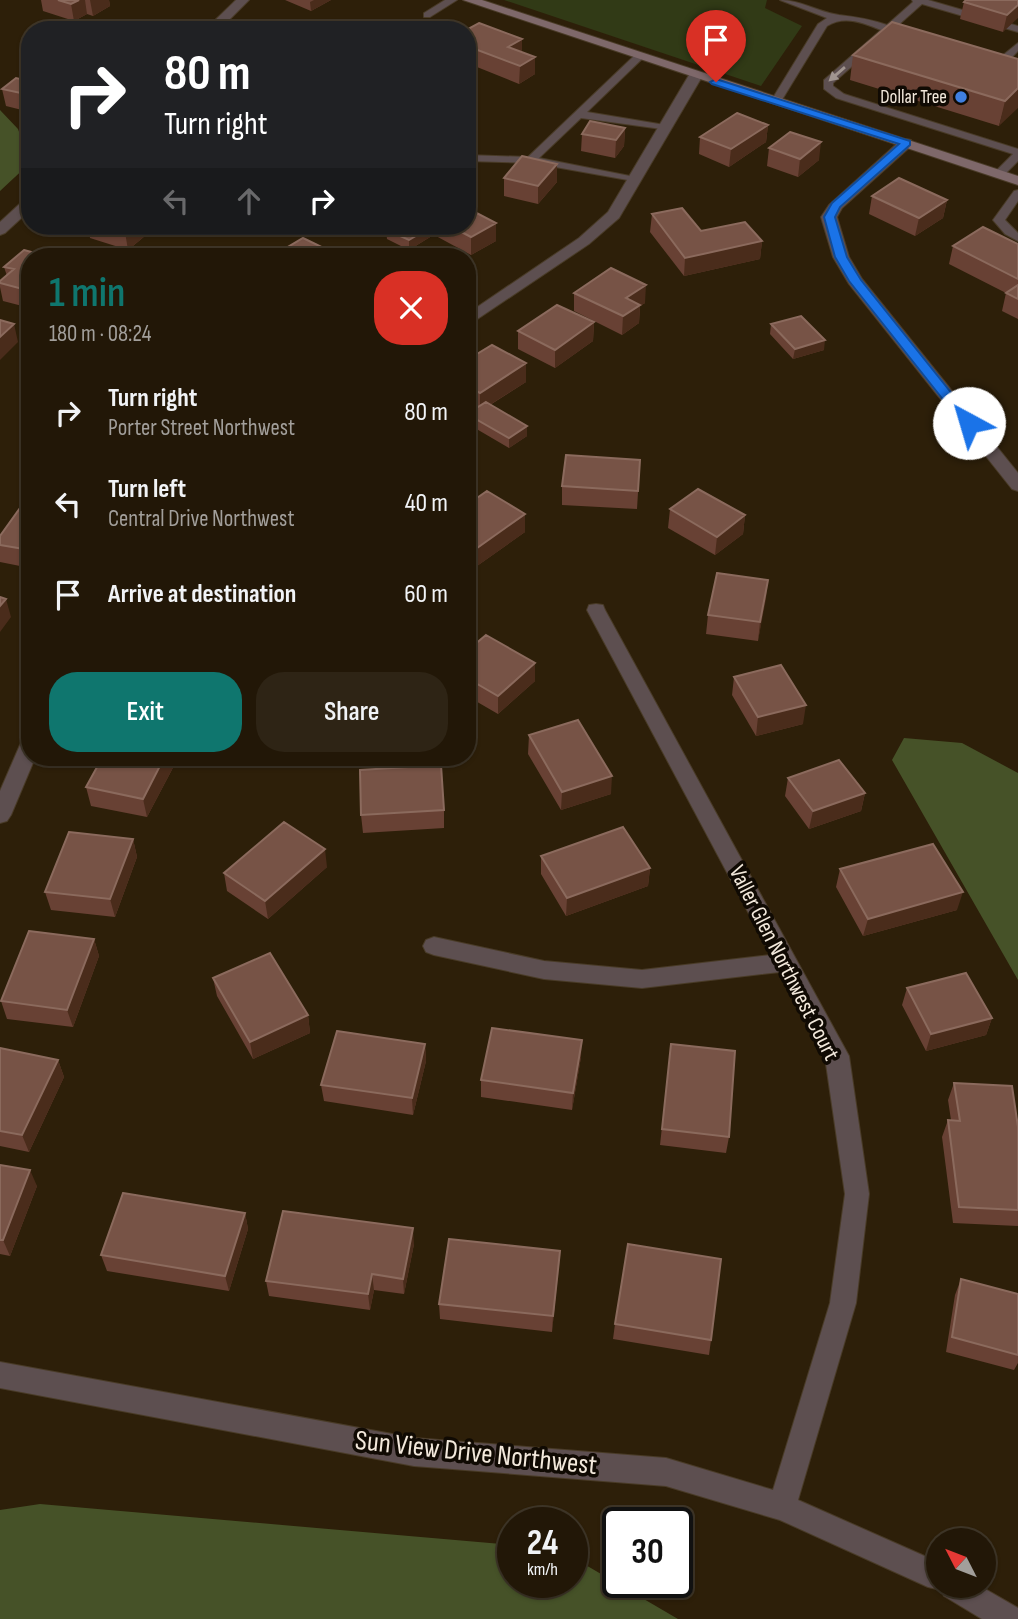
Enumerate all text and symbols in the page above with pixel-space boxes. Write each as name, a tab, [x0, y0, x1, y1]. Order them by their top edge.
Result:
pin	[686, 10, 746, 82]
icon: arrive	[697, 21, 735, 59]
text: 80 m	[164, 45, 251, 104]
icon: right	[49, 49, 140, 140]
one-way arrow	[829, 66, 846, 81]
place label: Dollar Tree	[880, 86, 947, 109]
marker: Dollar Tree	[953, 89, 969, 105]
text: Turn right	[164, 105, 268, 144]
icon: left	[157, 182, 195, 220]
icon: ahead	[230, 182, 268, 220]
icon: right	[303, 182, 341, 220]
text: 1 min	[49, 268, 125, 319]
button: close	[374, 271, 448, 345]
text: 180 m · 08:24	[49, 320, 151, 348]
text: Turn right	[108, 383, 197, 414]
position arrow	[932, 386, 1006, 460]
icon: right	[49, 394, 87, 432]
text: 80 m	[404, 397, 448, 428]
text: Porter Street Northwest	[108, 414, 295, 442]
text: Turn left	[108, 474, 186, 505]
icon: left	[49, 485, 87, 523]
text: 40 m	[405, 488, 448, 519]
text: Central Drive Northwest	[108, 505, 294, 533]
icon: arrive	[49, 576, 87, 614]
text: Arrive at destination	[108, 579, 296, 610]
text: 60 m	[404, 579, 448, 610]
button: Exit	[49, 672, 242, 752]
button: Share	[256, 672, 448, 752]
street label: Valler Glen Northwest Court	[723, 861, 845, 1065]
street label: Sun View Drive Northwest	[354, 1424, 598, 1482]
speed limit sign: 30	[602, 1507, 693, 1598]
text: 24	[527, 1522, 558, 1565]
north arrow	[926, 1528, 996, 1598]
map controls	[926, 1528, 996, 1598]
text: km/h	[527, 1559, 558, 1580]

